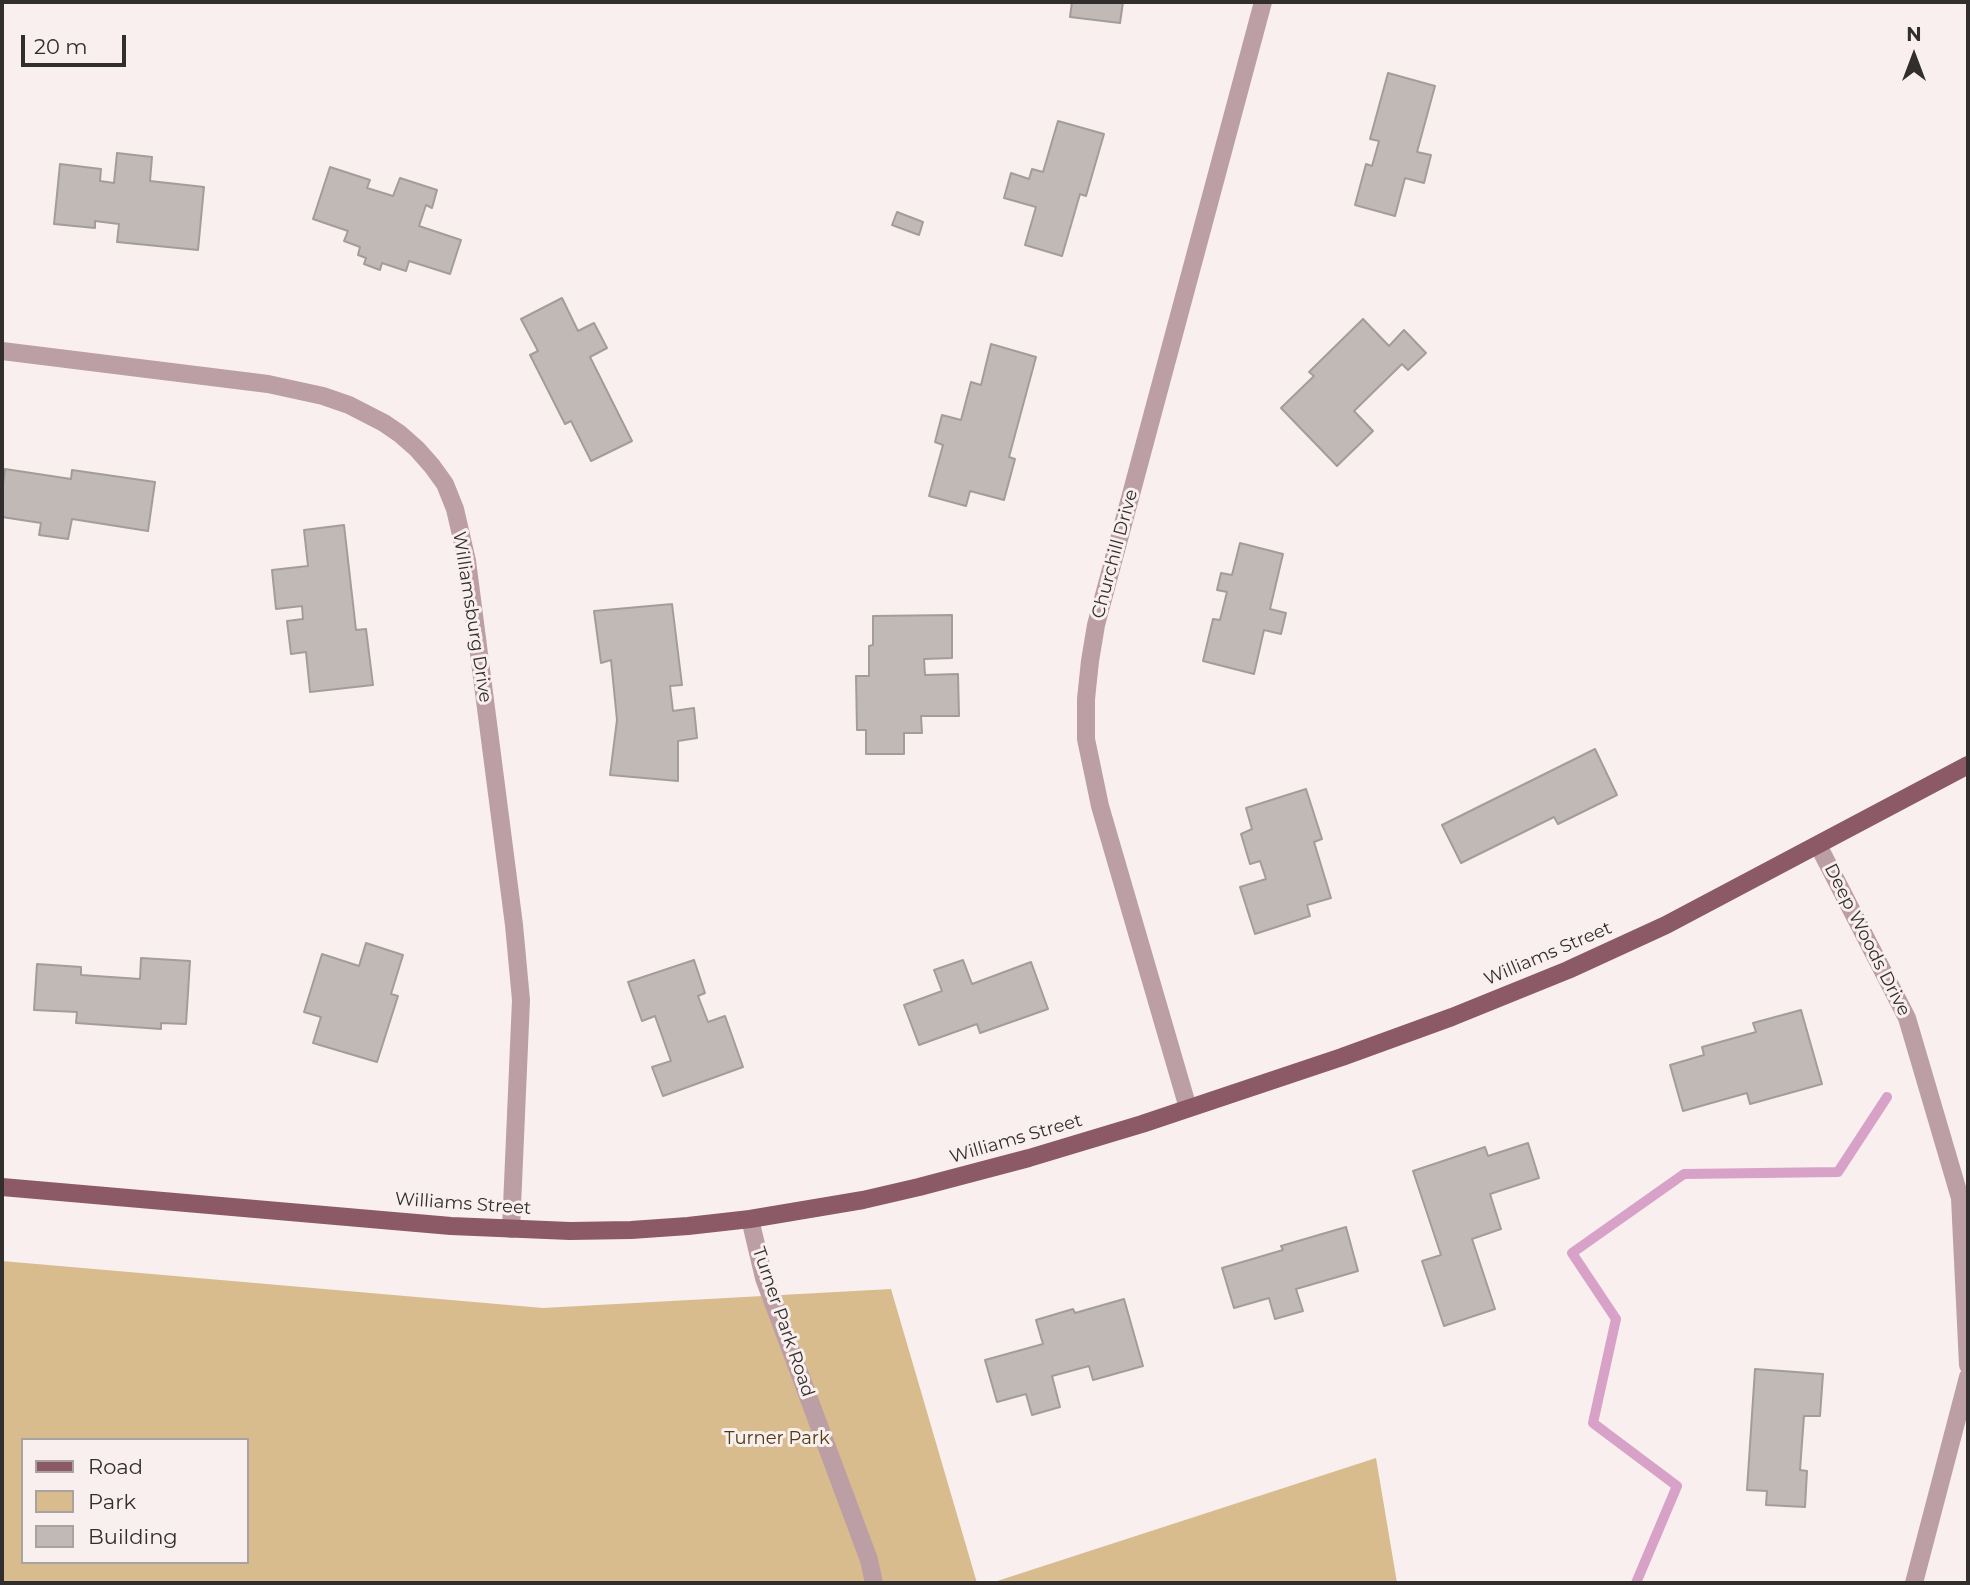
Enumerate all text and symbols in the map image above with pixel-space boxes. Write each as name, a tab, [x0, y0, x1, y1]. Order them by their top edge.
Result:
scale bar	[24, 21, 130, 65]
north arrow	[1879, 21, 1949, 91]
text: N	[1906, 23, 1922, 46]
text: 20 m	[34, 34, 88, 59]
street label: Churchill Drive	[1087, 487, 1143, 621]
street label: Williamsburg Drive	[448, 530, 496, 704]
street label: Deep Woods Drive	[1819, 860, 1915, 1020]
street label: Williams Street	[1481, 917, 1615, 991]
street label: Williams Street	[947, 1110, 1085, 1168]
street label: Williams Street	[394, 1188, 532, 1220]
street label: Turner Park Road	[747, 1244, 819, 1400]
park label: Turner Park	[724, 1428, 830, 1450]
legend	[21, 1438, 248, 1564]
text: Road	[88, 1454, 143, 1479]
text: Park	[88, 1489, 136, 1514]
text: Building	[88, 1524, 178, 1549]

